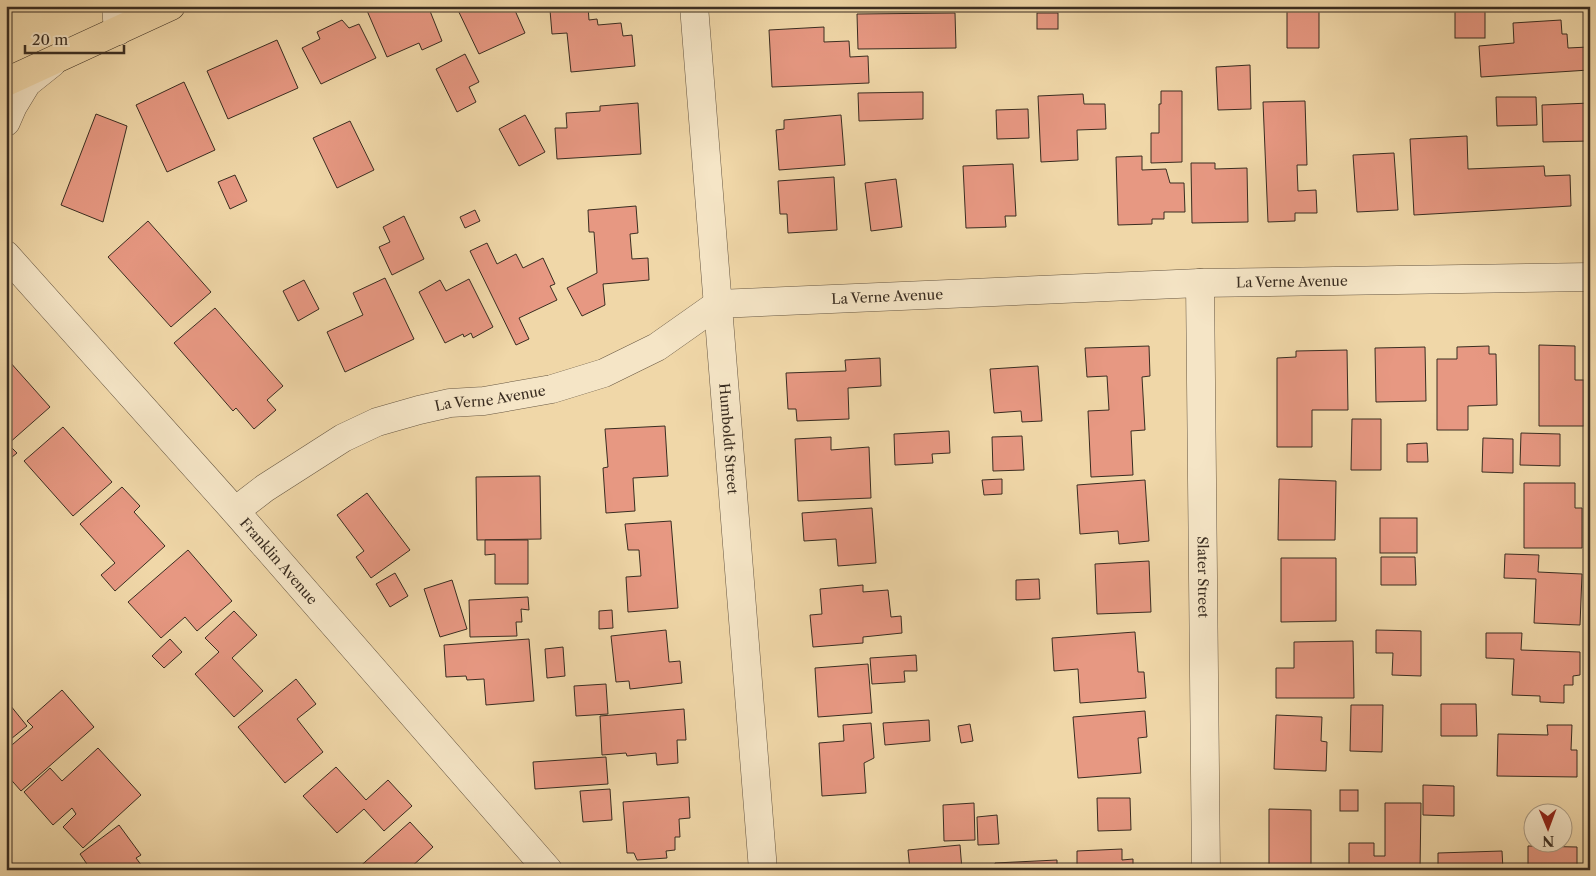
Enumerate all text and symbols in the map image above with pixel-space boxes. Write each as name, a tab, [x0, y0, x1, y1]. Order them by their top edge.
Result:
scale bar	[25, 22, 124, 54]
text: 20 m	[32, 30, 68, 49]
street label: La Verne Avenue	[1236, 272, 1348, 291]
street label: La Verne Avenue	[831, 285, 944, 308]
street label: La Verne Avenue	[433, 381, 547, 415]
street label: Humboldt Street	[715, 382, 742, 495]
street label: Franklin Avenue	[236, 514, 322, 608]
street label: Slater Street	[1194, 536, 1212, 618]
north arrow	[1524, 804, 1574, 854]
text: N	[1542, 832, 1554, 850]

